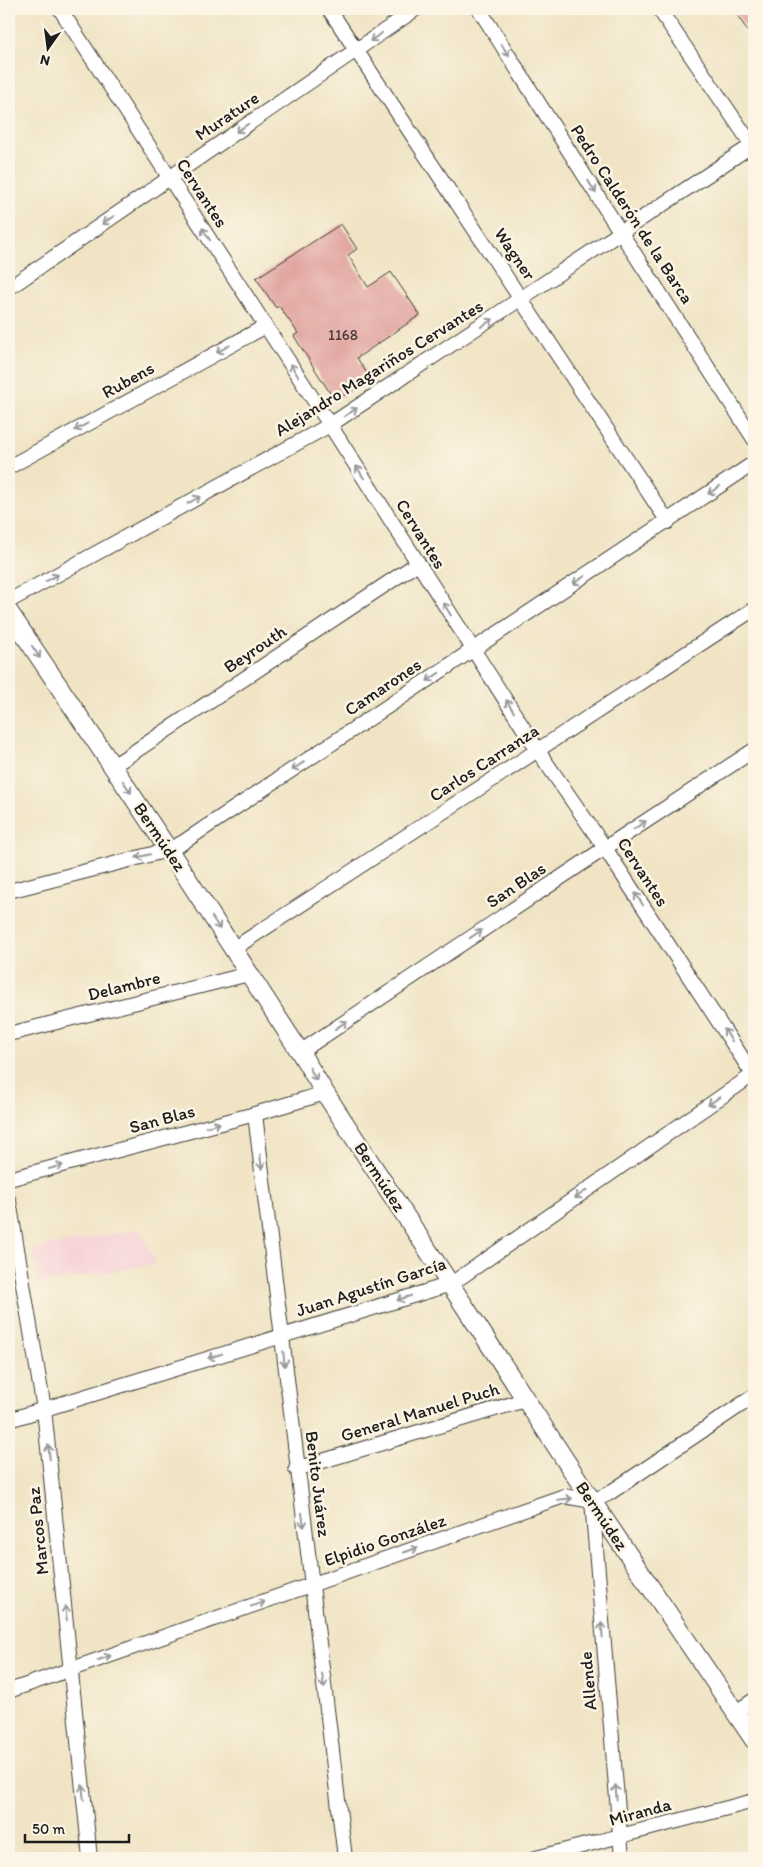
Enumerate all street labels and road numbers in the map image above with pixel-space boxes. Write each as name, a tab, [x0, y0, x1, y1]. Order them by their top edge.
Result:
street label: Murature	[191, 87, 263, 145]
street label: Pedro Calderón de la Barca	[566, 120, 698, 308]
street label: Cervantes	[171, 154, 233, 232]
street label: Wagner	[489, 224, 541, 285]
street label: Alejandro Magariños Cervantes	[271, 295, 487, 441]
street label: Rubens	[98, 357, 158, 403]
street label: Cervantes	[391, 495, 451, 573]
street label: Beyrouth	[219, 620, 291, 678]
street label: Camarones	[341, 653, 425, 721]
street label: Carlos Carranza	[425, 719, 543, 807]
street label: Bermúdez	[129, 798, 191, 876]
street label: Cervantes	[612, 833, 674, 911]
street label: San Blas	[482, 857, 550, 913]
street label: Delambre	[85, 966, 163, 1006]
street label: San Blas	[127, 1100, 197, 1138]
street label: Bermúdez	[349, 1138, 411, 1216]
street label: Juan Agustín García	[293, 1252, 449, 1322]
street label: General Manuel Puch	[338, 1377, 502, 1447]
street label: Benito Juárez	[301, 1430, 336, 1539]
street label: Bermúdez	[571, 1477, 633, 1555]
street label: Marcos Paz	[22, 1485, 54, 1576]
street label: Elpidio González	[321, 1509, 449, 1571]
street label: Allende	[574, 1651, 602, 1711]
street label: Miranda	[606, 1793, 674, 1831]

